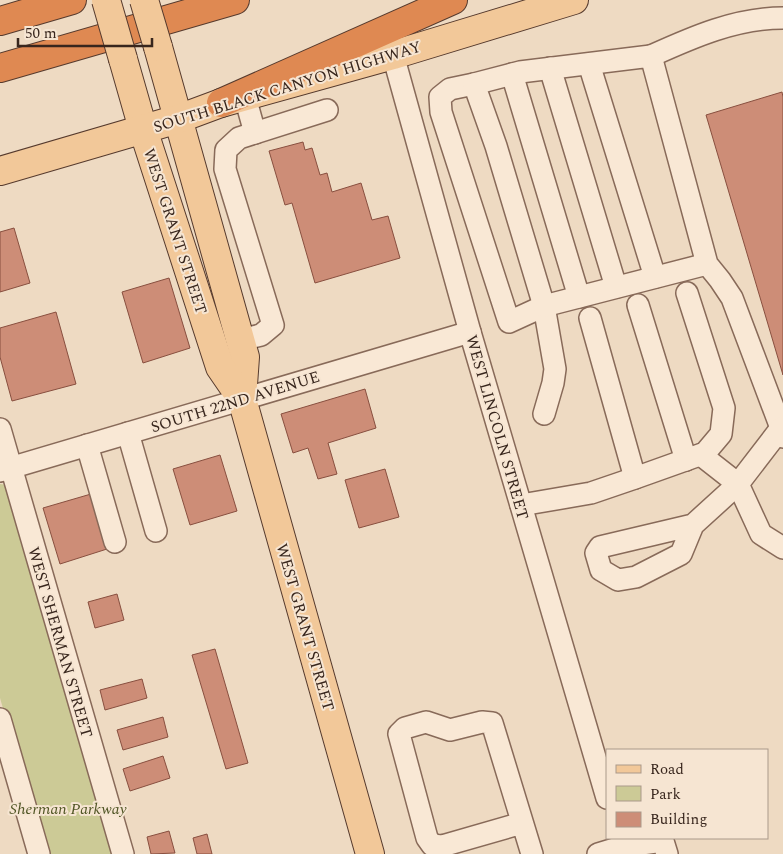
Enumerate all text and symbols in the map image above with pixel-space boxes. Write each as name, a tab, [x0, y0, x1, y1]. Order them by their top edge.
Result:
scale bar	[18, 15, 151, 47]
text: 50 m	[25, 22, 57, 45]
street label: SOUTH BLACK CANYON HIGHWAY	[150, 35, 424, 139]
street label: WEST GRANT STREET	[137, 145, 213, 318]
street label: WEST LINCOLN STREET	[459, 332, 535, 523]
street label: SOUTH 22ND AVENUE	[148, 365, 323, 439]
street label: WEST GRANT STREET	[270, 541, 341, 714]
street label: WEST SHERMAN STREET	[21, 544, 99, 741]
legend	[606, 749, 768, 839]
text: Road	[650, 758, 684, 781]
text: Park	[650, 783, 681, 806]
park label: Sherman Parkway	[9, 797, 127, 821]
text: Building	[650, 808, 707, 831]

